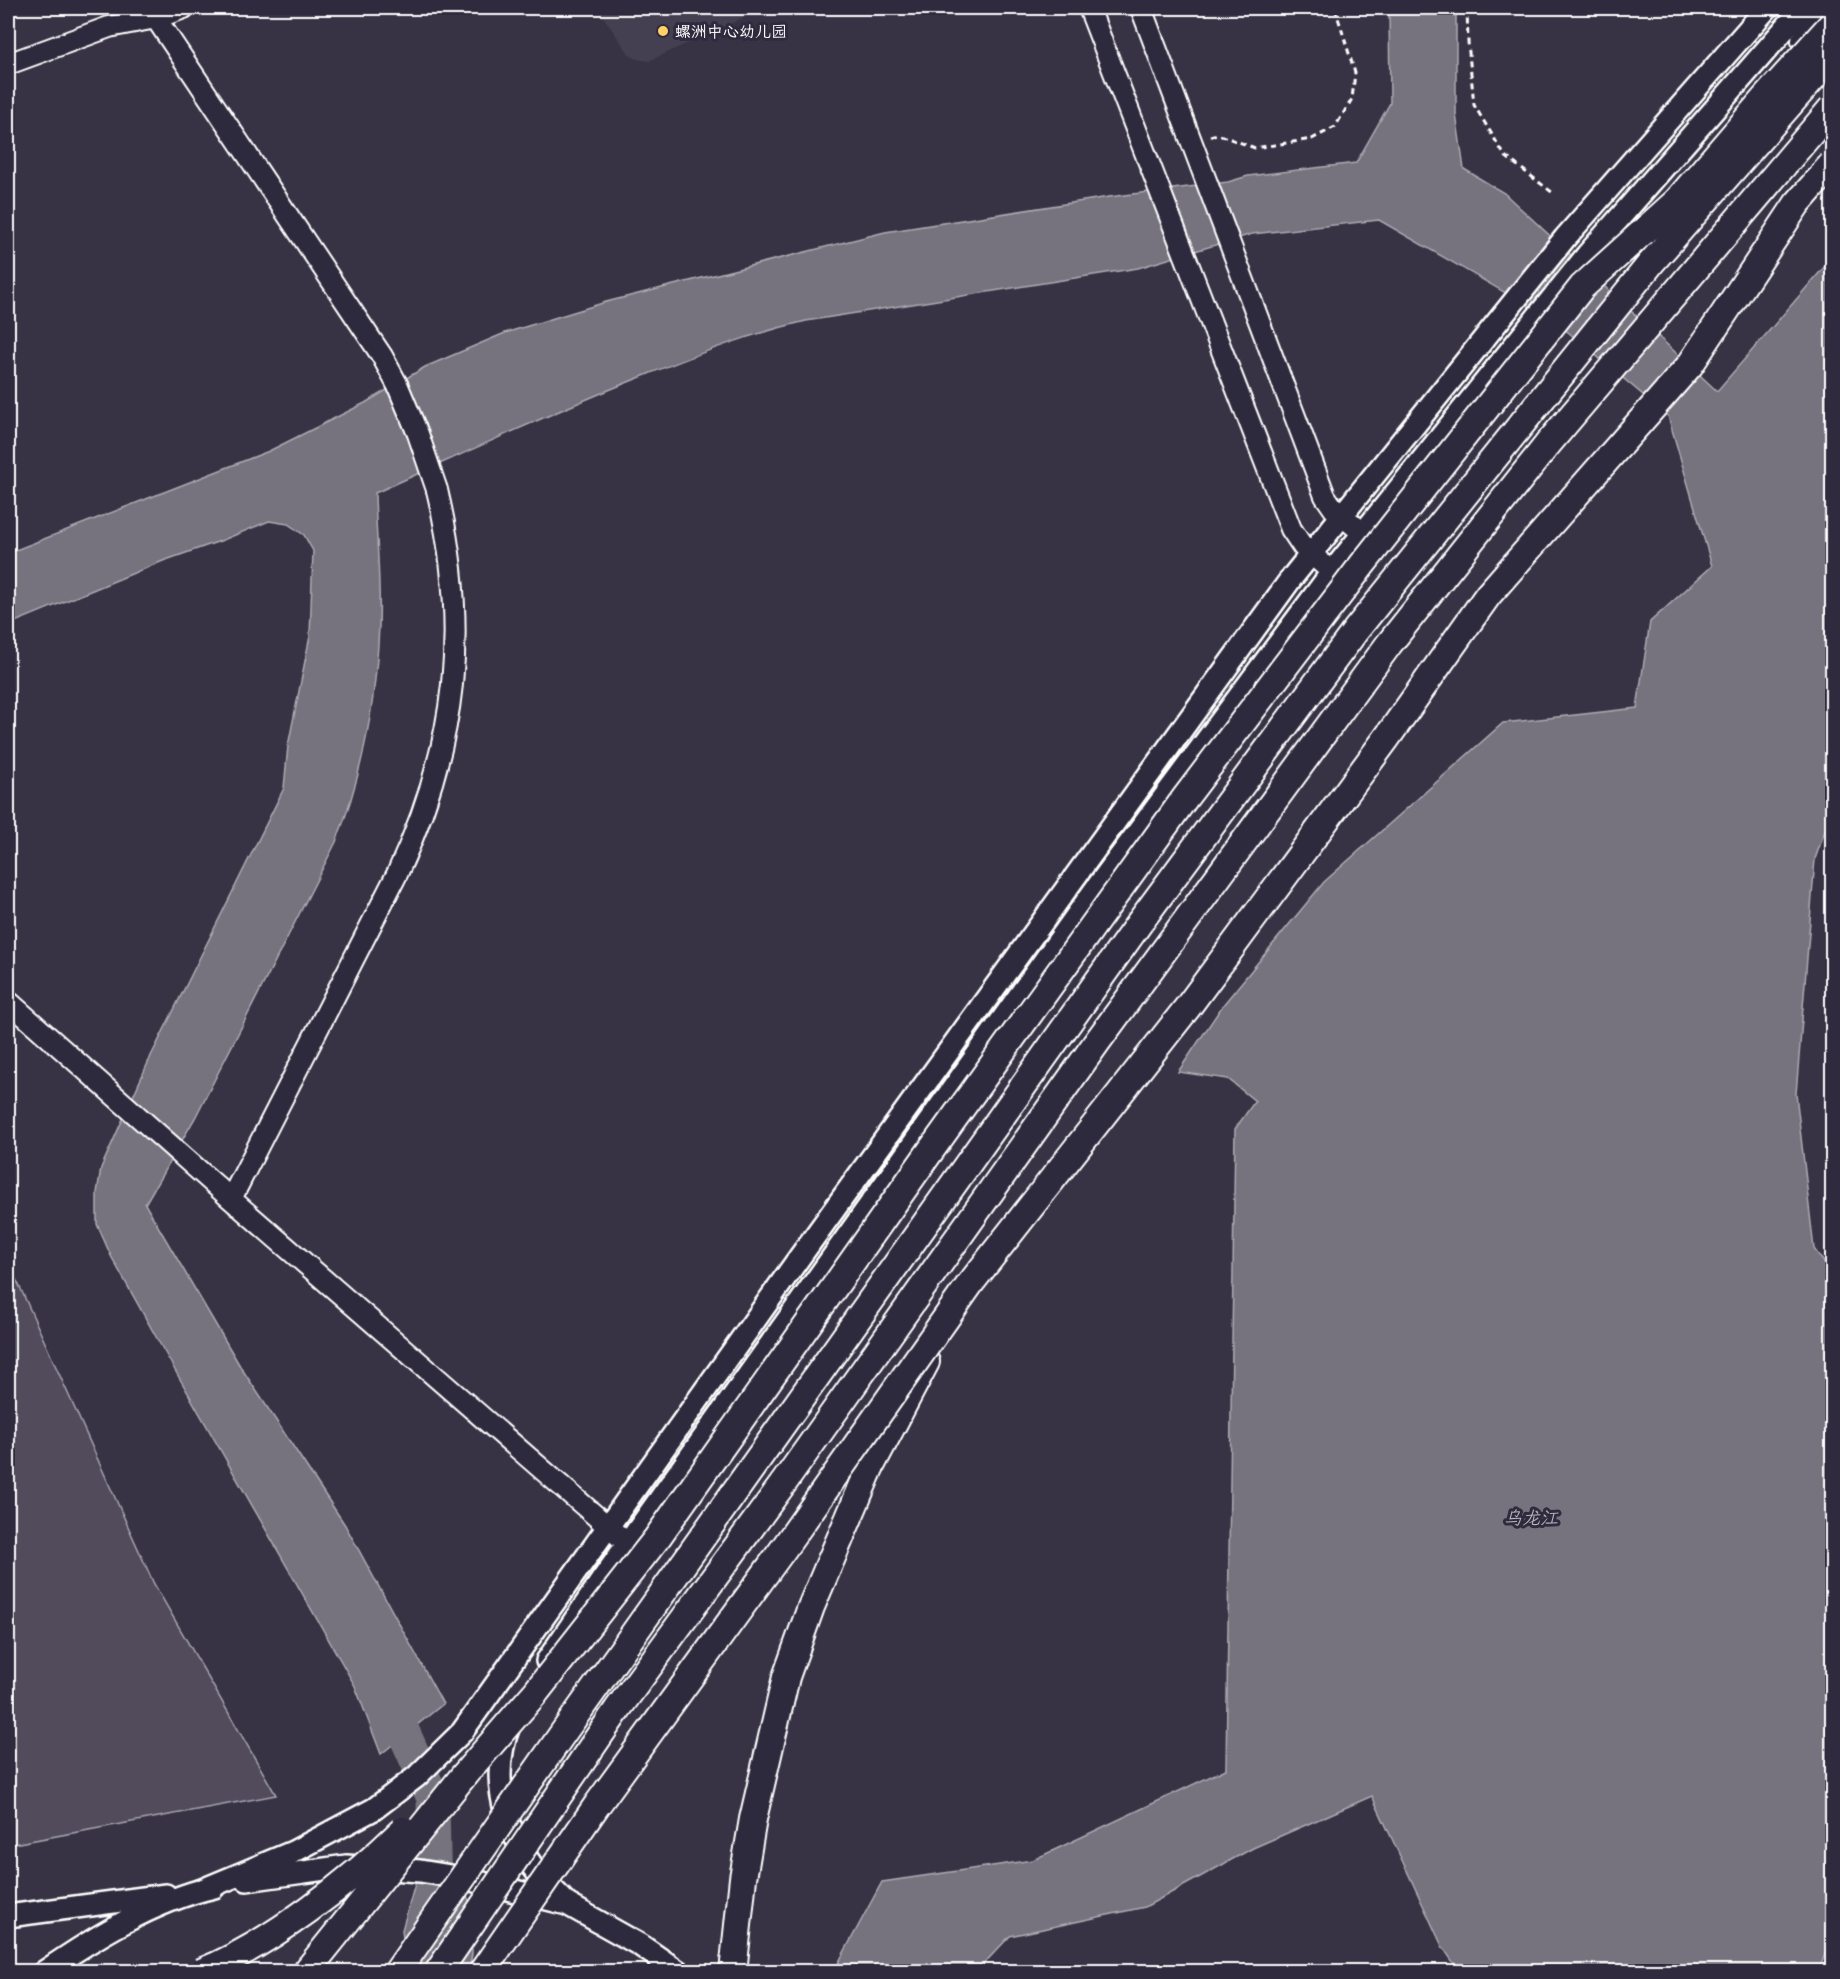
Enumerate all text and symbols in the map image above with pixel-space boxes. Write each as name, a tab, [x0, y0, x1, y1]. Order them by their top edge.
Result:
place label: 螺洲中心幼儿园	[675, 21, 787, 41]
marker: 螺洲中心幼儿园	[656, 24, 670, 38]
water label: 乌龙江	[1504, 1506, 1559, 1529]

